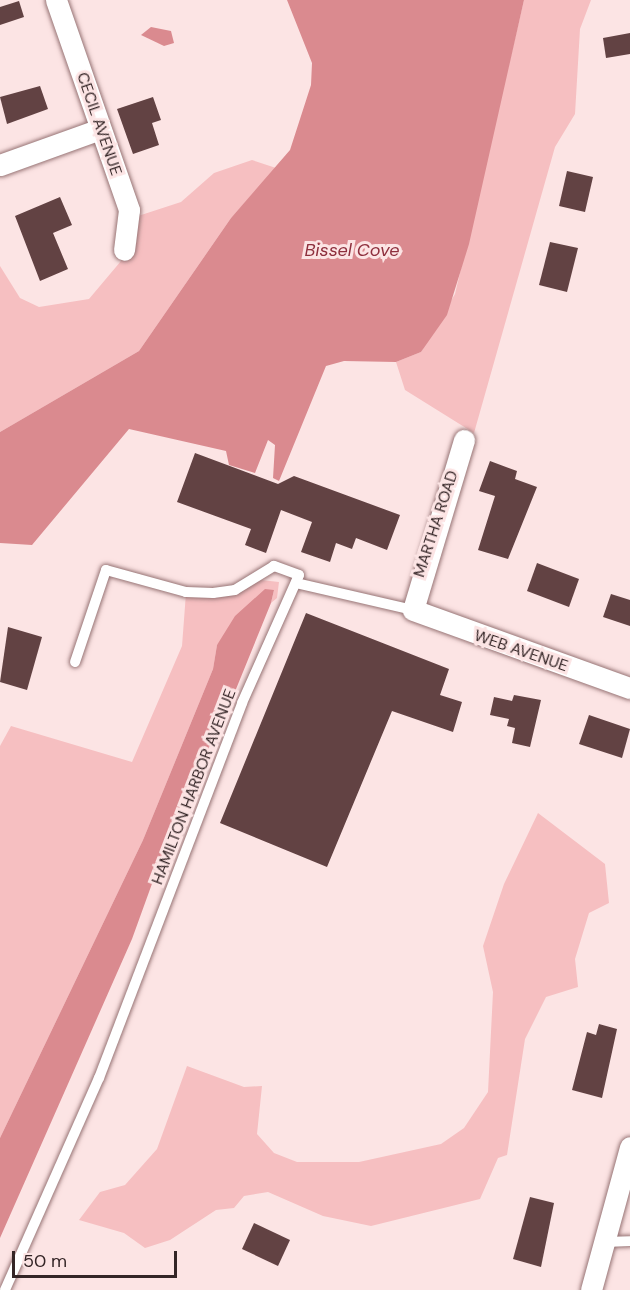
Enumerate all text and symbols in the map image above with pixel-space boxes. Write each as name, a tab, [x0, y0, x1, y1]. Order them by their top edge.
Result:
street label: CECIL AVENUE	[72, 70, 126, 178]
water label: Bissel Cove	[304, 239, 400, 261]
street label: MARTHA ROAD	[410, 468, 462, 580]
street label: WEB AVENUE	[472, 626, 570, 676]
street label: HAMILTON HARBOR AVENUE	[148, 687, 240, 887]
scale bar	[15, 1239, 180, 1277]
text: 50 m	[23, 1249, 67, 1273]

